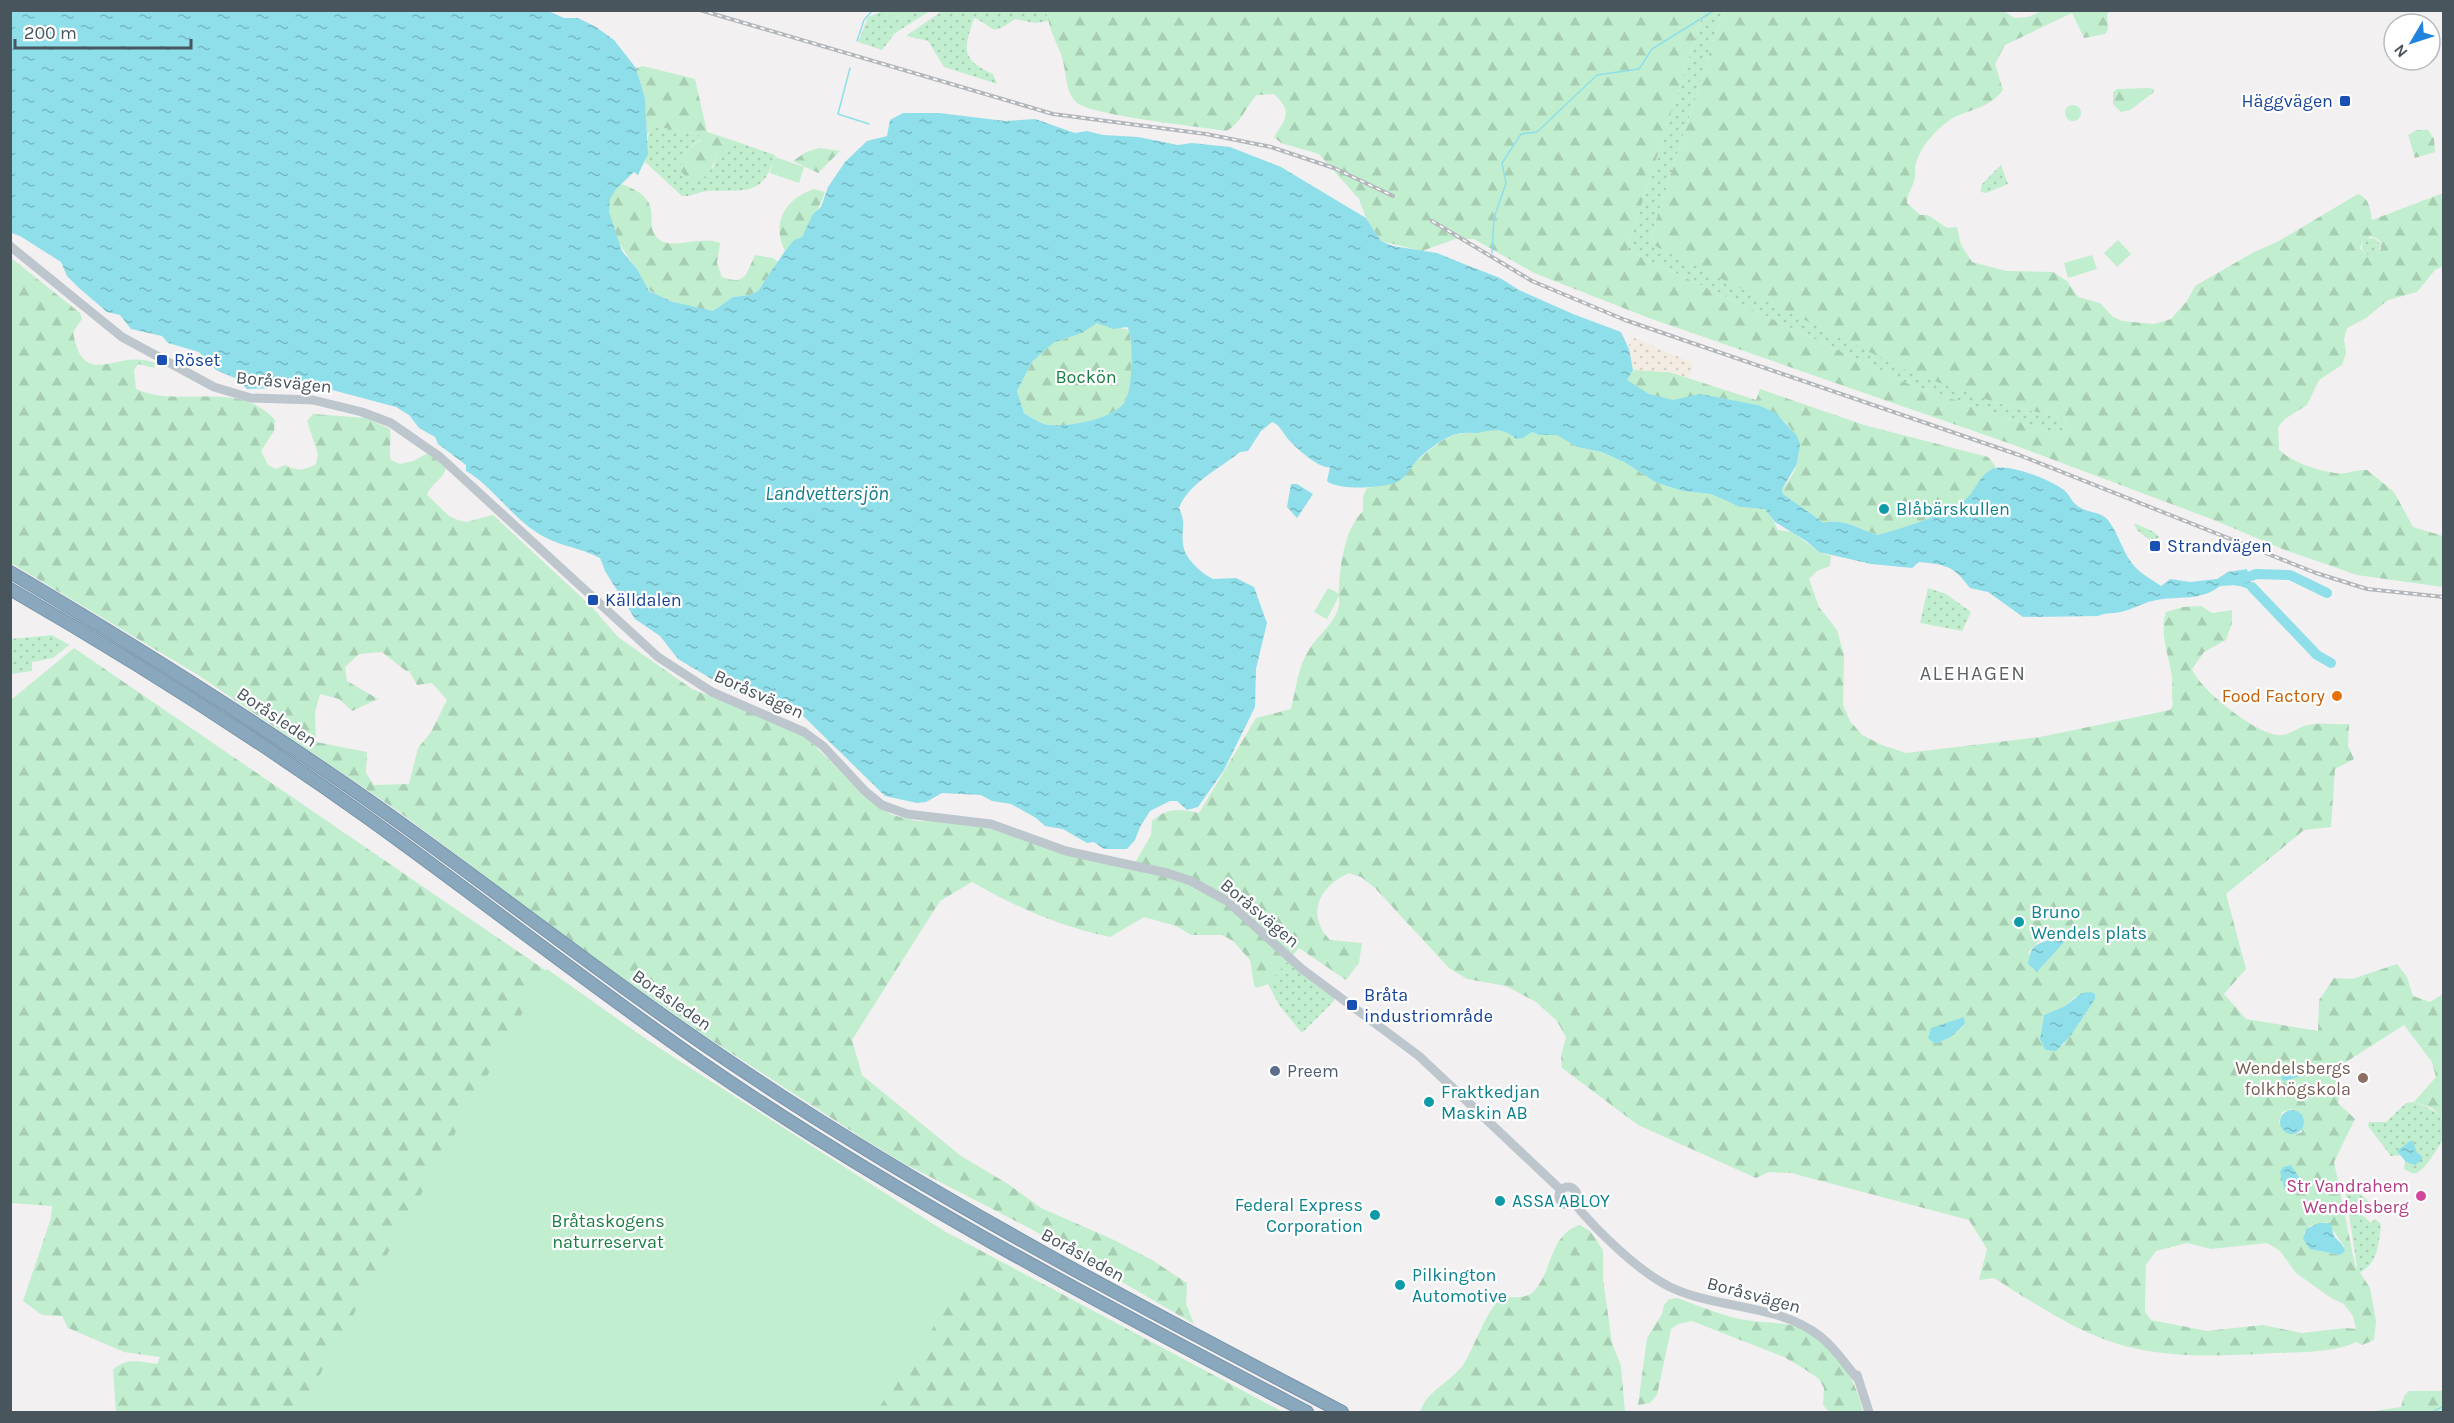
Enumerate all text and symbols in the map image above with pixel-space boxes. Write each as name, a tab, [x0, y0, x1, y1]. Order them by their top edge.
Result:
scale bar	[15, 12, 190, 50]
north arrow	[2382, 12, 2442, 72]
text: 200 m	[24, 22, 77, 44]
text: N	[2390, 41, 2412, 62]
place label: Häggvägen	[2242, 90, 2333, 112]
marker: Häggvägen	[2338, 94, 2352, 108]
place label: Röset	[174, 349, 221, 371]
marker: Röset	[155, 353, 169, 367]
street label: Boråsvägen	[235, 366, 333, 398]
park label: Bockön	[1055, 366, 1117, 388]
water label: Landvettersjön	[765, 482, 889, 505]
place label: Blåbärskullen	[1896, 498, 2010, 520]
marker: Blåbärskullen	[1877, 502, 1891, 516]
place label: Strandvägen	[2167, 535, 2272, 557]
marker: Strandvägen	[2148, 539, 2162, 553]
place label: Källdalen	[605, 589, 682, 611]
marker: Källdalen	[586, 593, 600, 607]
district label: ALEHAGEN	[1920, 662, 2026, 685]
street label: Boråsvägen	[711, 664, 807, 724]
street label: Boråsleden	[233, 682, 321, 752]
place label: Food Factory	[2222, 685, 2326, 707]
marker: Food Factory	[2330, 689, 2344, 703]
street label: Boråsvägen	[1216, 874, 1304, 952]
place label: Bruno Wendels plats	[2031, 901, 2147, 944]
marker: Bruno Wendels plats	[2012, 915, 2026, 929]
street label: Boråsleden	[628, 965, 716, 1035]
place label: Bråta industriområde	[1364, 984, 1493, 1027]
marker: Bråta industriområde	[1345, 998, 1359, 1012]
place label: Wendelsbergs folkhögskola	[2235, 1057, 2351, 1100]
place label: Preem	[1287, 1060, 1339, 1082]
marker: Preem	[1268, 1064, 1282, 1078]
marker: Wendelsbergs folkhögskola	[2356, 1071, 2370, 1085]
place label: Fraktkedjan Maskin AB	[1441, 1081, 1540, 1124]
marker: Fraktkedjan Maskin AB	[1422, 1095, 1436, 1109]
place label: Str Vandrahem Wendelsberg	[2286, 1175, 2409, 1218]
marker: Str Vandrahem Wendelsberg	[2414, 1189, 2428, 1203]
place label: ASSA ABLOY	[1512, 1190, 1610, 1212]
place label: Federal Express Corporation	[1235, 1194, 1363, 1237]
marker: ASSA ABLOY	[1493, 1194, 1507, 1208]
marker: Federal Express Corporation	[1368, 1208, 1382, 1222]
park label: Bråtaskogens naturreservat	[551, 1210, 665, 1253]
street label: Boråsleden	[1037, 1223, 1129, 1287]
place label: Pilkington Automotive	[1412, 1264, 1507, 1307]
street label: Boråsvägen	[1705, 1272, 1803, 1318]
marker: Pilkington Automotive	[1393, 1278, 1407, 1292]

